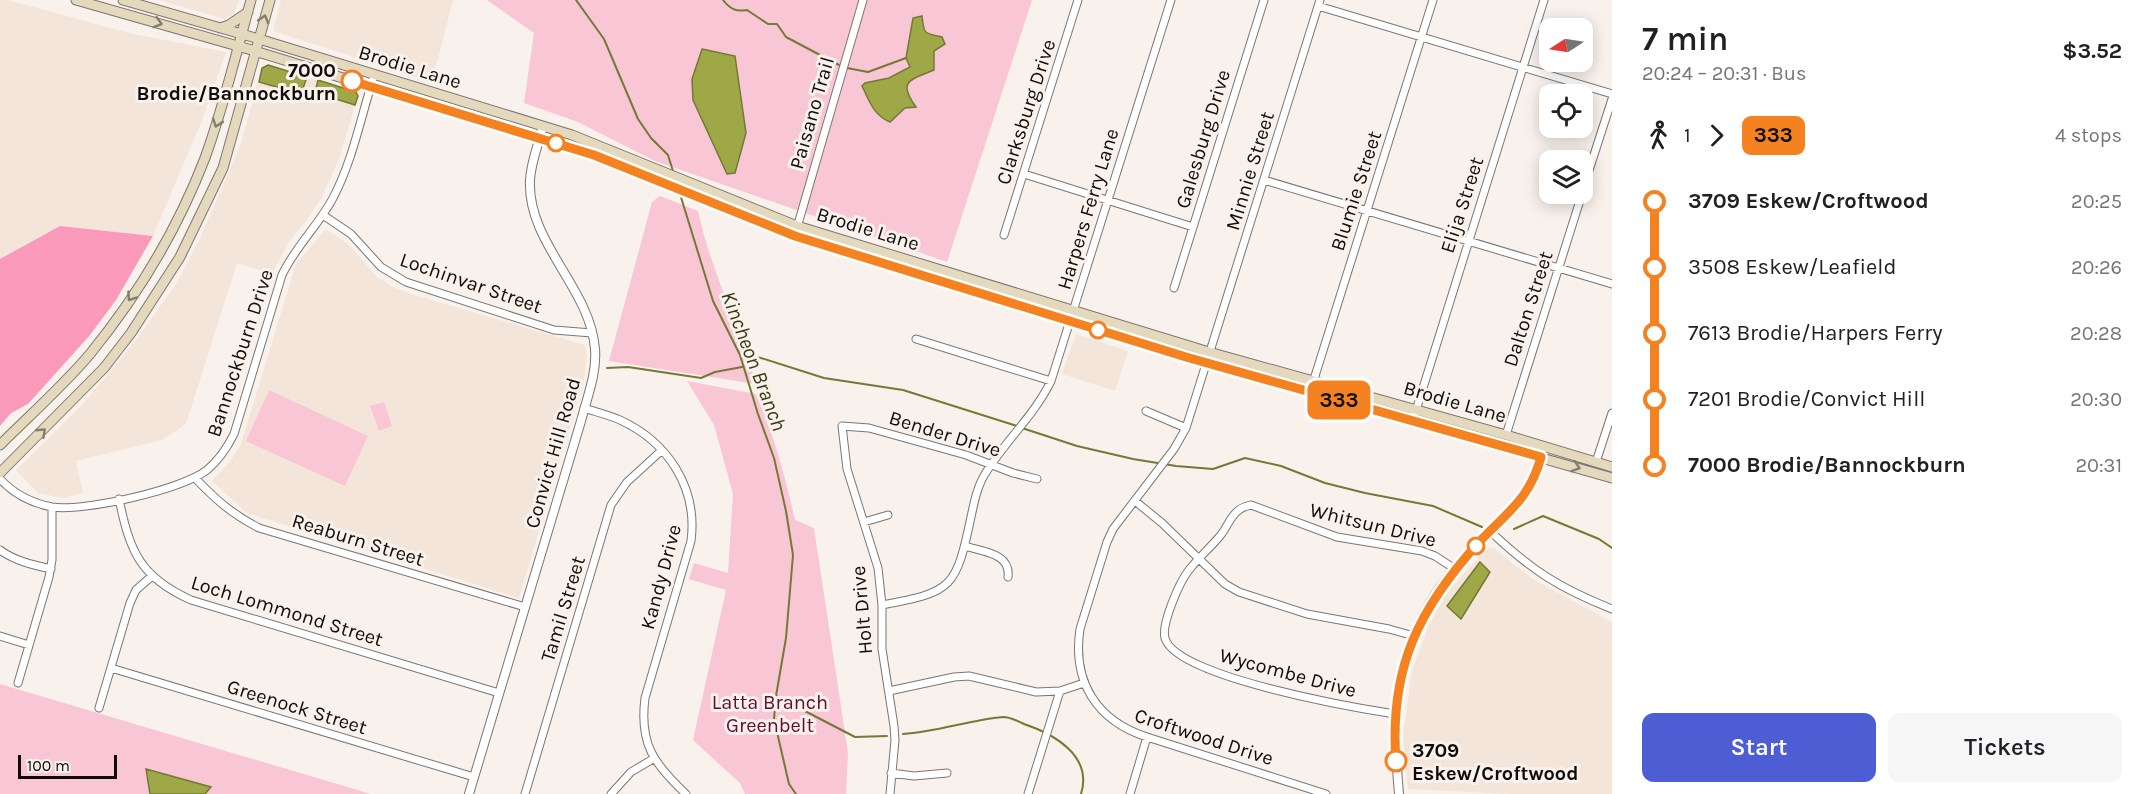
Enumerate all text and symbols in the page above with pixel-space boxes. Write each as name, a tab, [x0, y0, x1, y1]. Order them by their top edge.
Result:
one-way arrow	[257, 15, 269, 25]
one-way arrow	[152, 16, 163, 28]
north arrow	[1539, 18, 1593, 72]
map controls	[1539, 18, 1593, 204]
text: 7 min	[1642, 20, 1729, 58]
street label: Clarksburg Drive	[992, 36, 1060, 188]
text: $3.52	[2062, 38, 2122, 64]
street label: Brodie Lane	[356, 40, 464, 94]
street label: Paisano Trail	[785, 54, 839, 172]
place label: 7000 Brodie/Bannockburn	[137, 59, 336, 105]
text: 20:24 – 20:31 · Bus	[1642, 62, 1806, 85]
street label: Galesburg Drive	[1171, 67, 1235, 211]
marker: 7000 Brodie/Bannockburn	[341, 70, 363, 92]
button: locate	[1539, 84, 1593, 138]
street label: Minnie Street	[1221, 108, 1279, 233]
one-way arrow	[212, 117, 225, 128]
icon: walk	[1642, 119, 1675, 152]
icon: forward	[1700, 119, 1733, 152]
text: 333	[1754, 123, 1793, 147]
text: 1	[1684, 124, 1691, 147]
text: 4 stops	[2055, 124, 2122, 147]
street label: Harpers Ferry Lane	[1053, 126, 1123, 292]
street label: Blumie Street	[1326, 128, 1386, 254]
unlabelled marker	[547, 134, 565, 152]
button: layers	[1539, 150, 1593, 204]
street label: Elija Street	[1436, 154, 1488, 256]
text: 3709 Eskew/Croftwood	[1688, 188, 1929, 214]
text: 20:25	[2071, 190, 2122, 213]
street label: Brodie Lane	[814, 202, 922, 256]
street label: Lochinvar Street	[397, 248, 545, 318]
street label: Dalton Street	[1499, 248, 1558, 370]
text: 3508 Eskew/Leafield	[1688, 254, 1897, 280]
text: 20:26	[2071, 256, 2122, 279]
street label: Bannockburn Drive	[202, 266, 278, 440]
water label: Kincheon Branch	[716, 288, 792, 434]
one-way arrow	[127, 290, 138, 301]
text: 7613 Brodie/Harpers Ferry	[1688, 320, 1942, 346]
unlabelled marker	[1089, 321, 1107, 339]
text: 20:28	[2070, 322, 2122, 345]
street label: Convict Hill Road	[521, 375, 585, 531]
street label: Brodie Lane	[1401, 376, 1509, 428]
line badge: 333	[1304, 380, 1374, 420]
text: 7201 Brodie/Convict Hill	[1688, 386, 1926, 412]
text: 333	[1319, 388, 1359, 412]
text: 20:30	[2070, 388, 2122, 411]
street label: Bender Drive	[886, 406, 1004, 462]
one-way arrow	[35, 428, 45, 439]
text: 7000 Brodie/Bannockburn	[1688, 452, 1966, 478]
text: 20:31	[2076, 454, 2122, 477]
one-way arrow	[1570, 460, 1581, 472]
street label: Whitsun Drive	[1307, 498, 1439, 552]
street label: Reaburn Street	[289, 509, 427, 571]
street label: Kandy Drive	[636, 522, 686, 632]
unlabelled marker	[1467, 537, 1485, 555]
street label: Tamil Street	[536, 553, 590, 665]
street label: Holt Drive	[847, 565, 877, 655]
street label: Loch Lommond Street	[188, 571, 386, 651]
street label: Wycombe Drive	[1217, 644, 1359, 702]
street label: Greenock Street	[224, 675, 370, 739]
park label: Latta Branch Greenbelt	[712, 691, 828, 737]
street label: Croftwood Drive	[1132, 704, 1276, 770]
button: Start	[1642, 713, 1876, 782]
button: Tickets	[1888, 713, 2122, 782]
place label: 3709 Eskew/Croftwood	[1412, 739, 1578, 785]
marker: 3709 Eskew/Croftwood	[1385, 750, 1407, 772]
scale bar	[18, 752, 117, 780]
text: 100 m	[27, 756, 70, 775]

